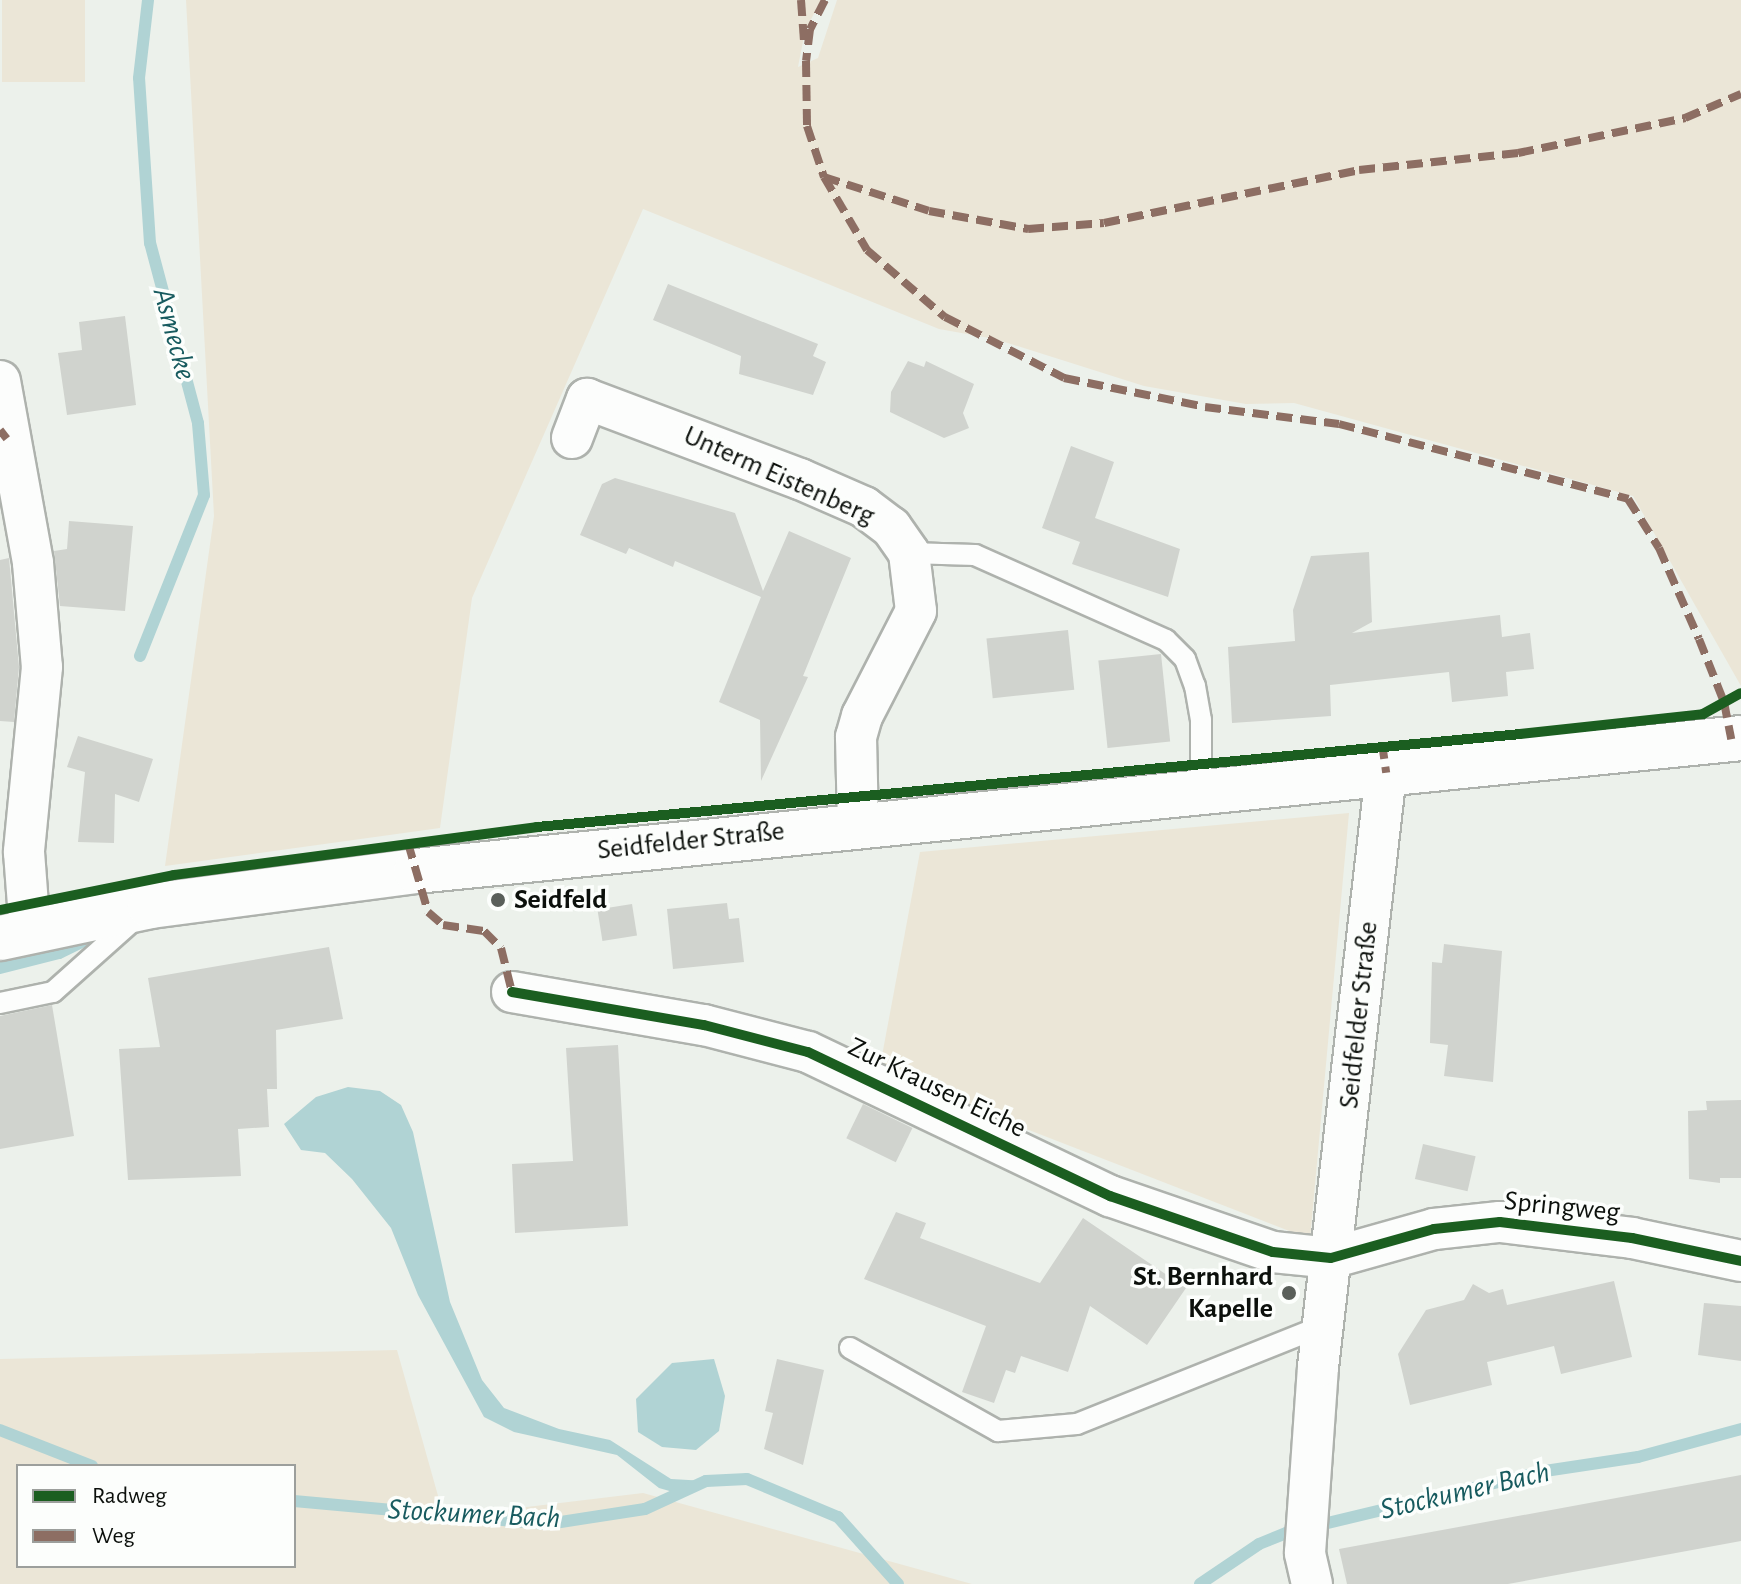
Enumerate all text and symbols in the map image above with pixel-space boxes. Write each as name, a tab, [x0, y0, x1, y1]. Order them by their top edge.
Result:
water label: Asmecke	[144, 284, 204, 384]
street label: Unterm Eistenberg	[678, 419, 880, 533]
street label: Seidfelder Straße	[596, 814, 786, 868]
place label: Seidfeld	[514, 883, 607, 917]
marker: Seidfeld	[489, 891, 507, 909]
street label: Seidfelder Straße	[1332, 920, 1386, 1110]
street label: Zur Krausen Eiche	[843, 1030, 1031, 1146]
street label: Springweg	[1503, 1184, 1621, 1230]
place label: St. Bernhard Kapelle	[1133, 1260, 1273, 1326]
marker: St. Bernhard Kapelle	[1280, 1284, 1298, 1302]
water label: Stockumer Bach	[1377, 1454, 1553, 1528]
legend	[16, 1464, 296, 1568]
text: Radweg	[92, 1484, 167, 1508]
water label: Stockumer Bach	[387, 1492, 561, 1536]
text: Weg	[92, 1524, 135, 1548]

